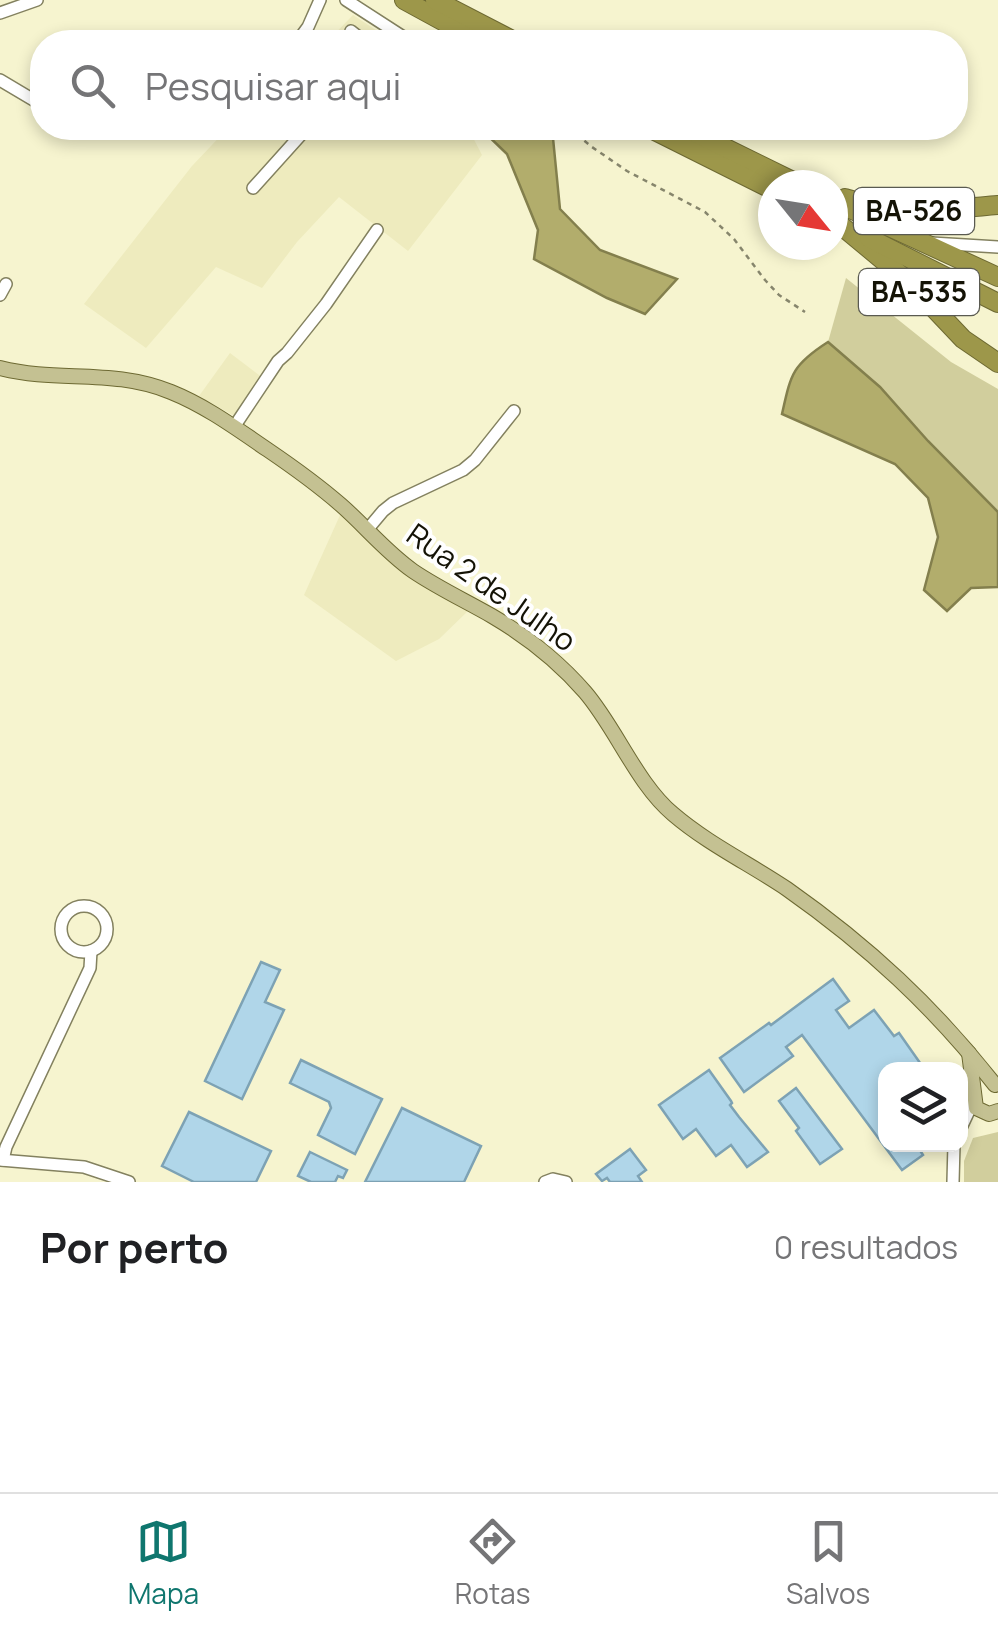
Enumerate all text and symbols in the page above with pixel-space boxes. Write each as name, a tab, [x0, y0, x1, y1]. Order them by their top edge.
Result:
search box	[30, 30, 968, 140]
icon: search	[65, 58, 120, 113]
text: Pesquisar aqui	[145, 59, 401, 111]
north arrow	[758, 170, 848, 260]
road number: BA-526	[854, 188, 974, 234]
road number: BA-535	[859, 269, 979, 315]
street label: Rua 2 de Julho	[399, 513, 585, 660]
map controls	[878, 1062, 968, 1152]
button: layers	[878, 1062, 968, 1152]
text: Por perto	[40, 1218, 228, 1276]
text: 0 resultados	[774, 1225, 958, 1269]
tab: Mapa	[128, 1514, 199, 1612]
tab: Rotas	[455, 1514, 530, 1612]
tab: Salvos	[786, 1514, 870, 1612]

